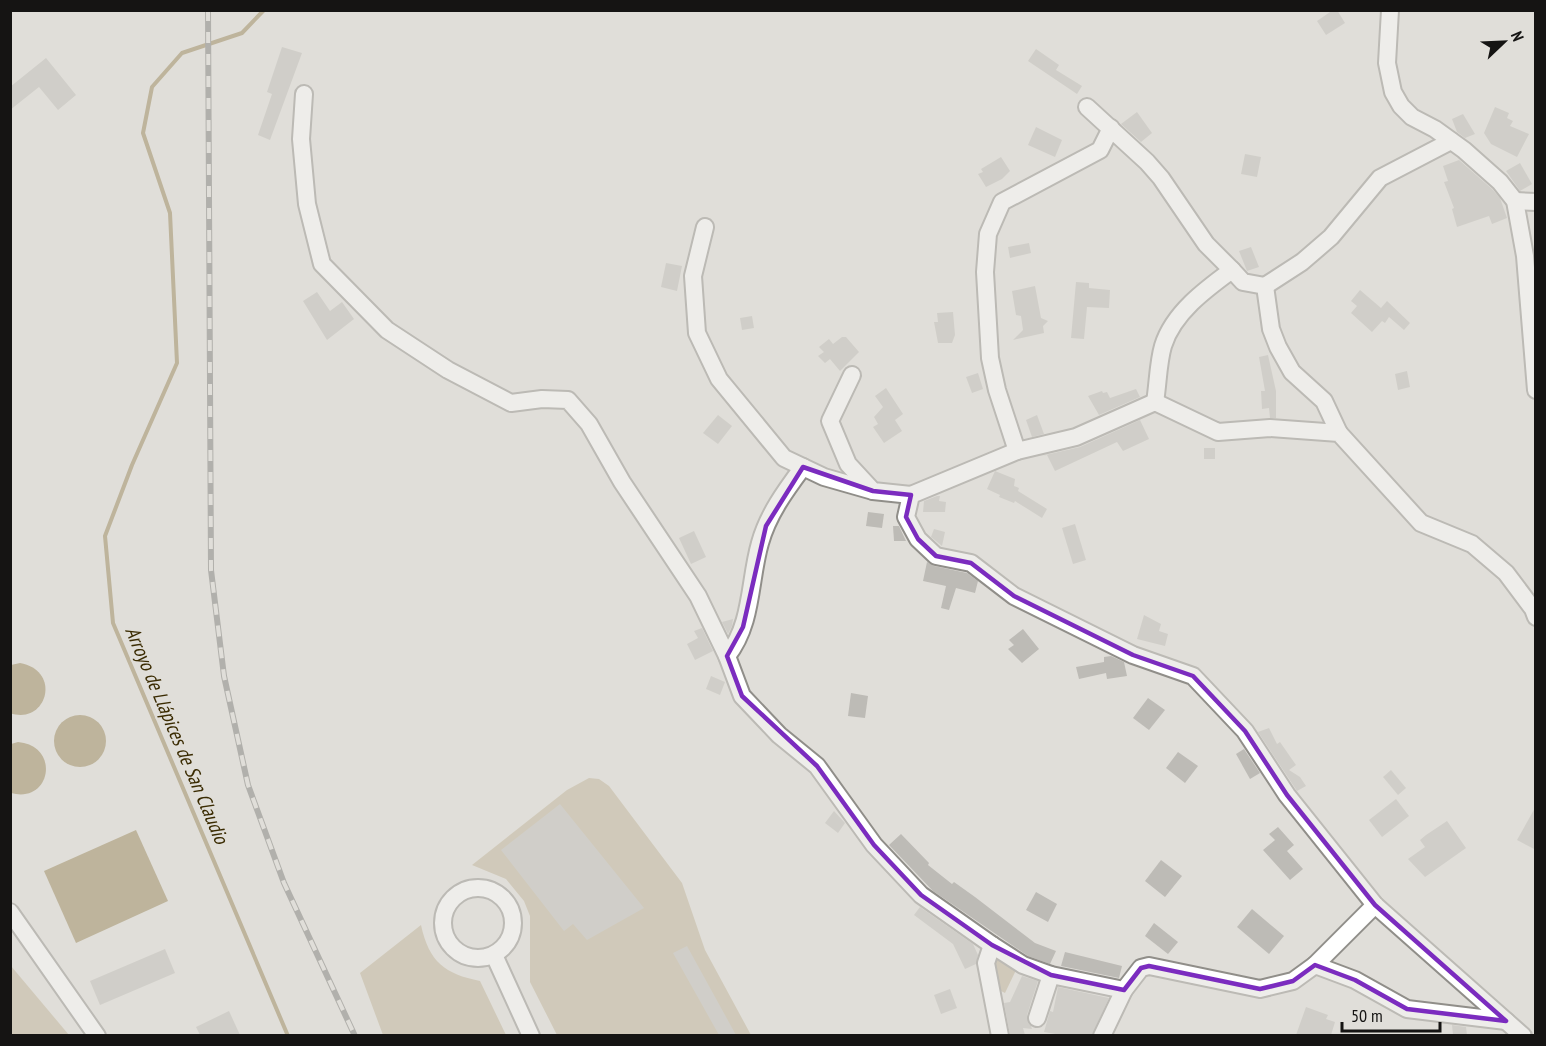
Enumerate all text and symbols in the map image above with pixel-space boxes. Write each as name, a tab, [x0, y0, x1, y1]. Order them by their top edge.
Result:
north arrow	[1474, 12, 1534, 72]
text: N	[1507, 28, 1529, 44]
water label: Arroyo de Llápices de San Claudio	[119, 623, 235, 849]
scale bar	[1342, 995, 1440, 1033]
text: 50 m	[1351, 1004, 1383, 1027]

